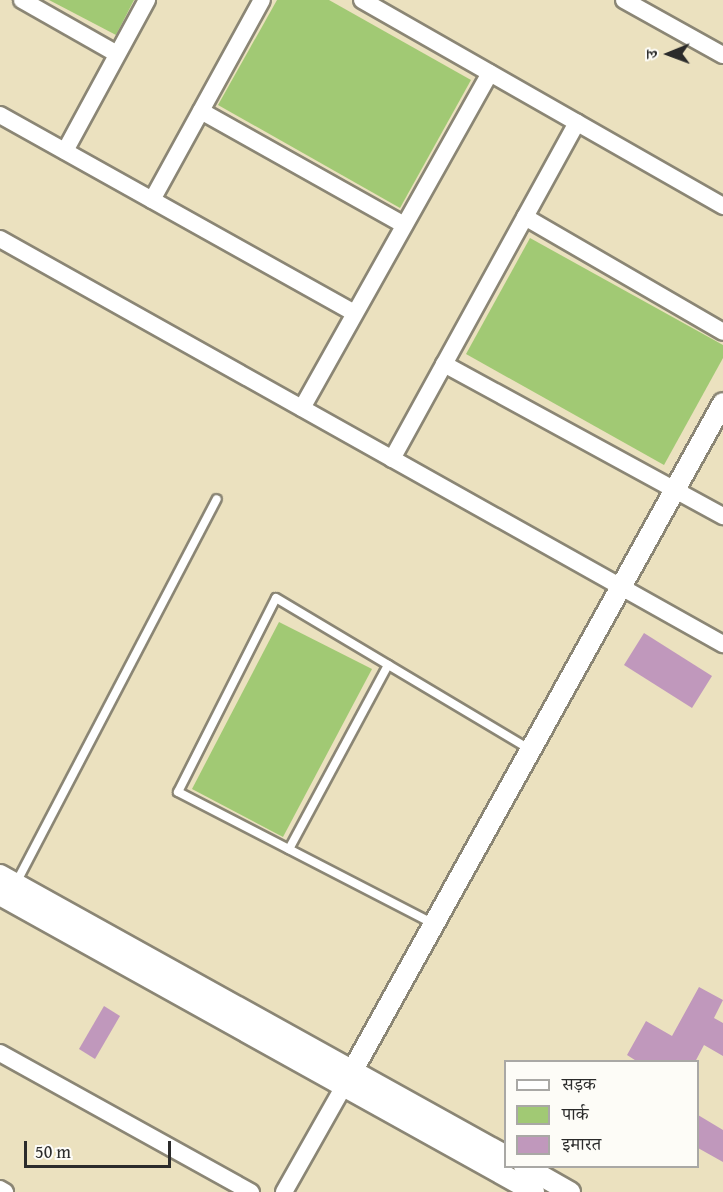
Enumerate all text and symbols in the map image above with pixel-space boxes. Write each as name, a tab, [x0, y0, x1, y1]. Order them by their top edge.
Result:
north arrow	[639, 24, 699, 84]
text: उ	[639, 50, 663, 59]
legend	[504, 1060, 699, 1168]
text: सड़क	[562, 1070, 596, 1097]
text: पार्क	[562, 1100, 589, 1127]
scale bar	[27, 1129, 174, 1167]
text: इमारत	[562, 1130, 601, 1157]
text: 50 m	[35, 1138, 71, 1165]

